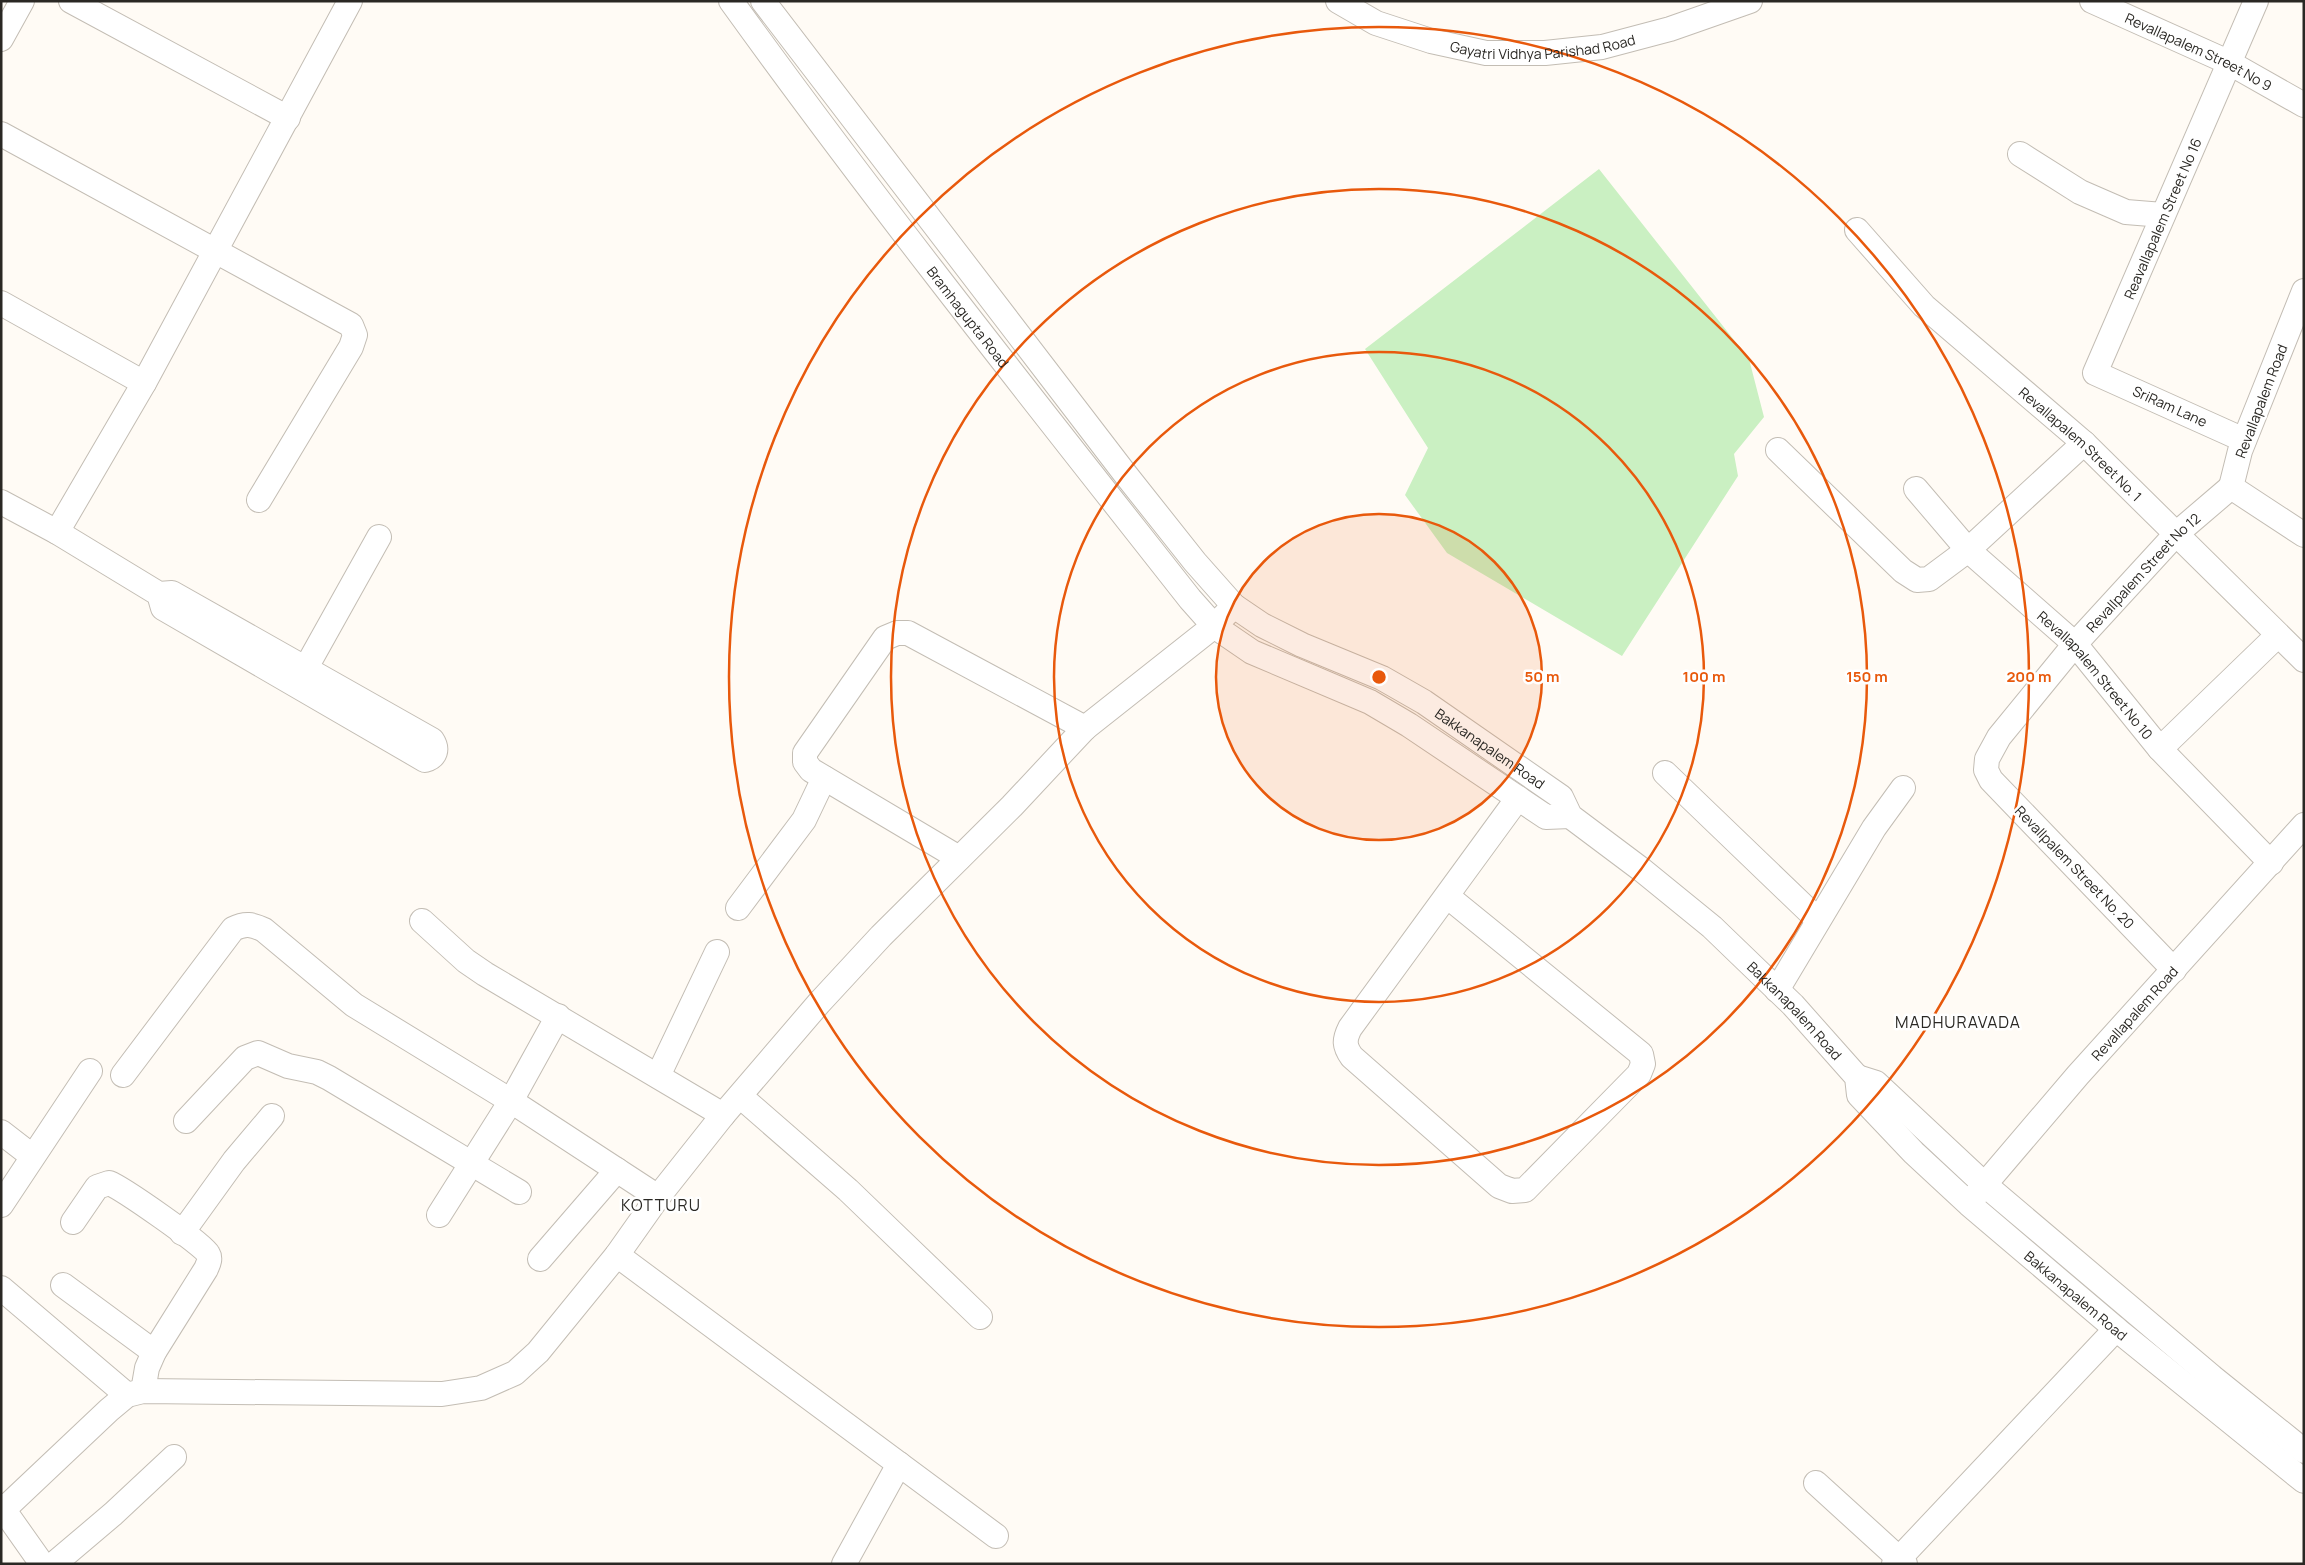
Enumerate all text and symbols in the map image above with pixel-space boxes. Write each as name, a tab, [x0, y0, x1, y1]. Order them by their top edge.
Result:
street label: Revallapalem Street No 9	[2122, 8, 2276, 95]
street label: Gayatri Vidhya Parishad Road	[1448, 29, 1637, 63]
street label: Reavallapalem Street No 16	[2119, 135, 2205, 302]
street label: Bramhagupta Road	[923, 262, 1014, 371]
street label: Revallapalem Road	[2231, 341, 2291, 461]
street label: SriRam Lane	[2130, 381, 2210, 431]
street label: Revallapalem Street No. 1	[2015, 382, 2147, 505]
street label: Revallpalem Street No 12	[2081, 508, 2204, 636]
street label: Revallapalem Street No 10	[2034, 606, 2158, 743]
text: 50 m	[1524, 666, 1560, 687]
text: 100 m	[1683, 666, 1725, 687]
text: 150 m	[1846, 666, 1888, 687]
text: 200 m	[2006, 666, 2052, 687]
centre of rings	[1370, 668, 1388, 686]
street label: Bakkanapalem Road	[1432, 703, 1549, 793]
street label: Revallpalem Street No. 20	[2011, 801, 2139, 933]
street label: Bakkanapalem Road	[1744, 957, 1847, 1064]
street label: Revallapalem Road	[2087, 962, 2182, 1064]
district label: MADHURAVADA	[1895, 1011, 2021, 1033]
district label: KOTTURU	[621, 1194, 701, 1216]
street label: Bakkanapalem Road	[2021, 1246, 2132, 1344]

